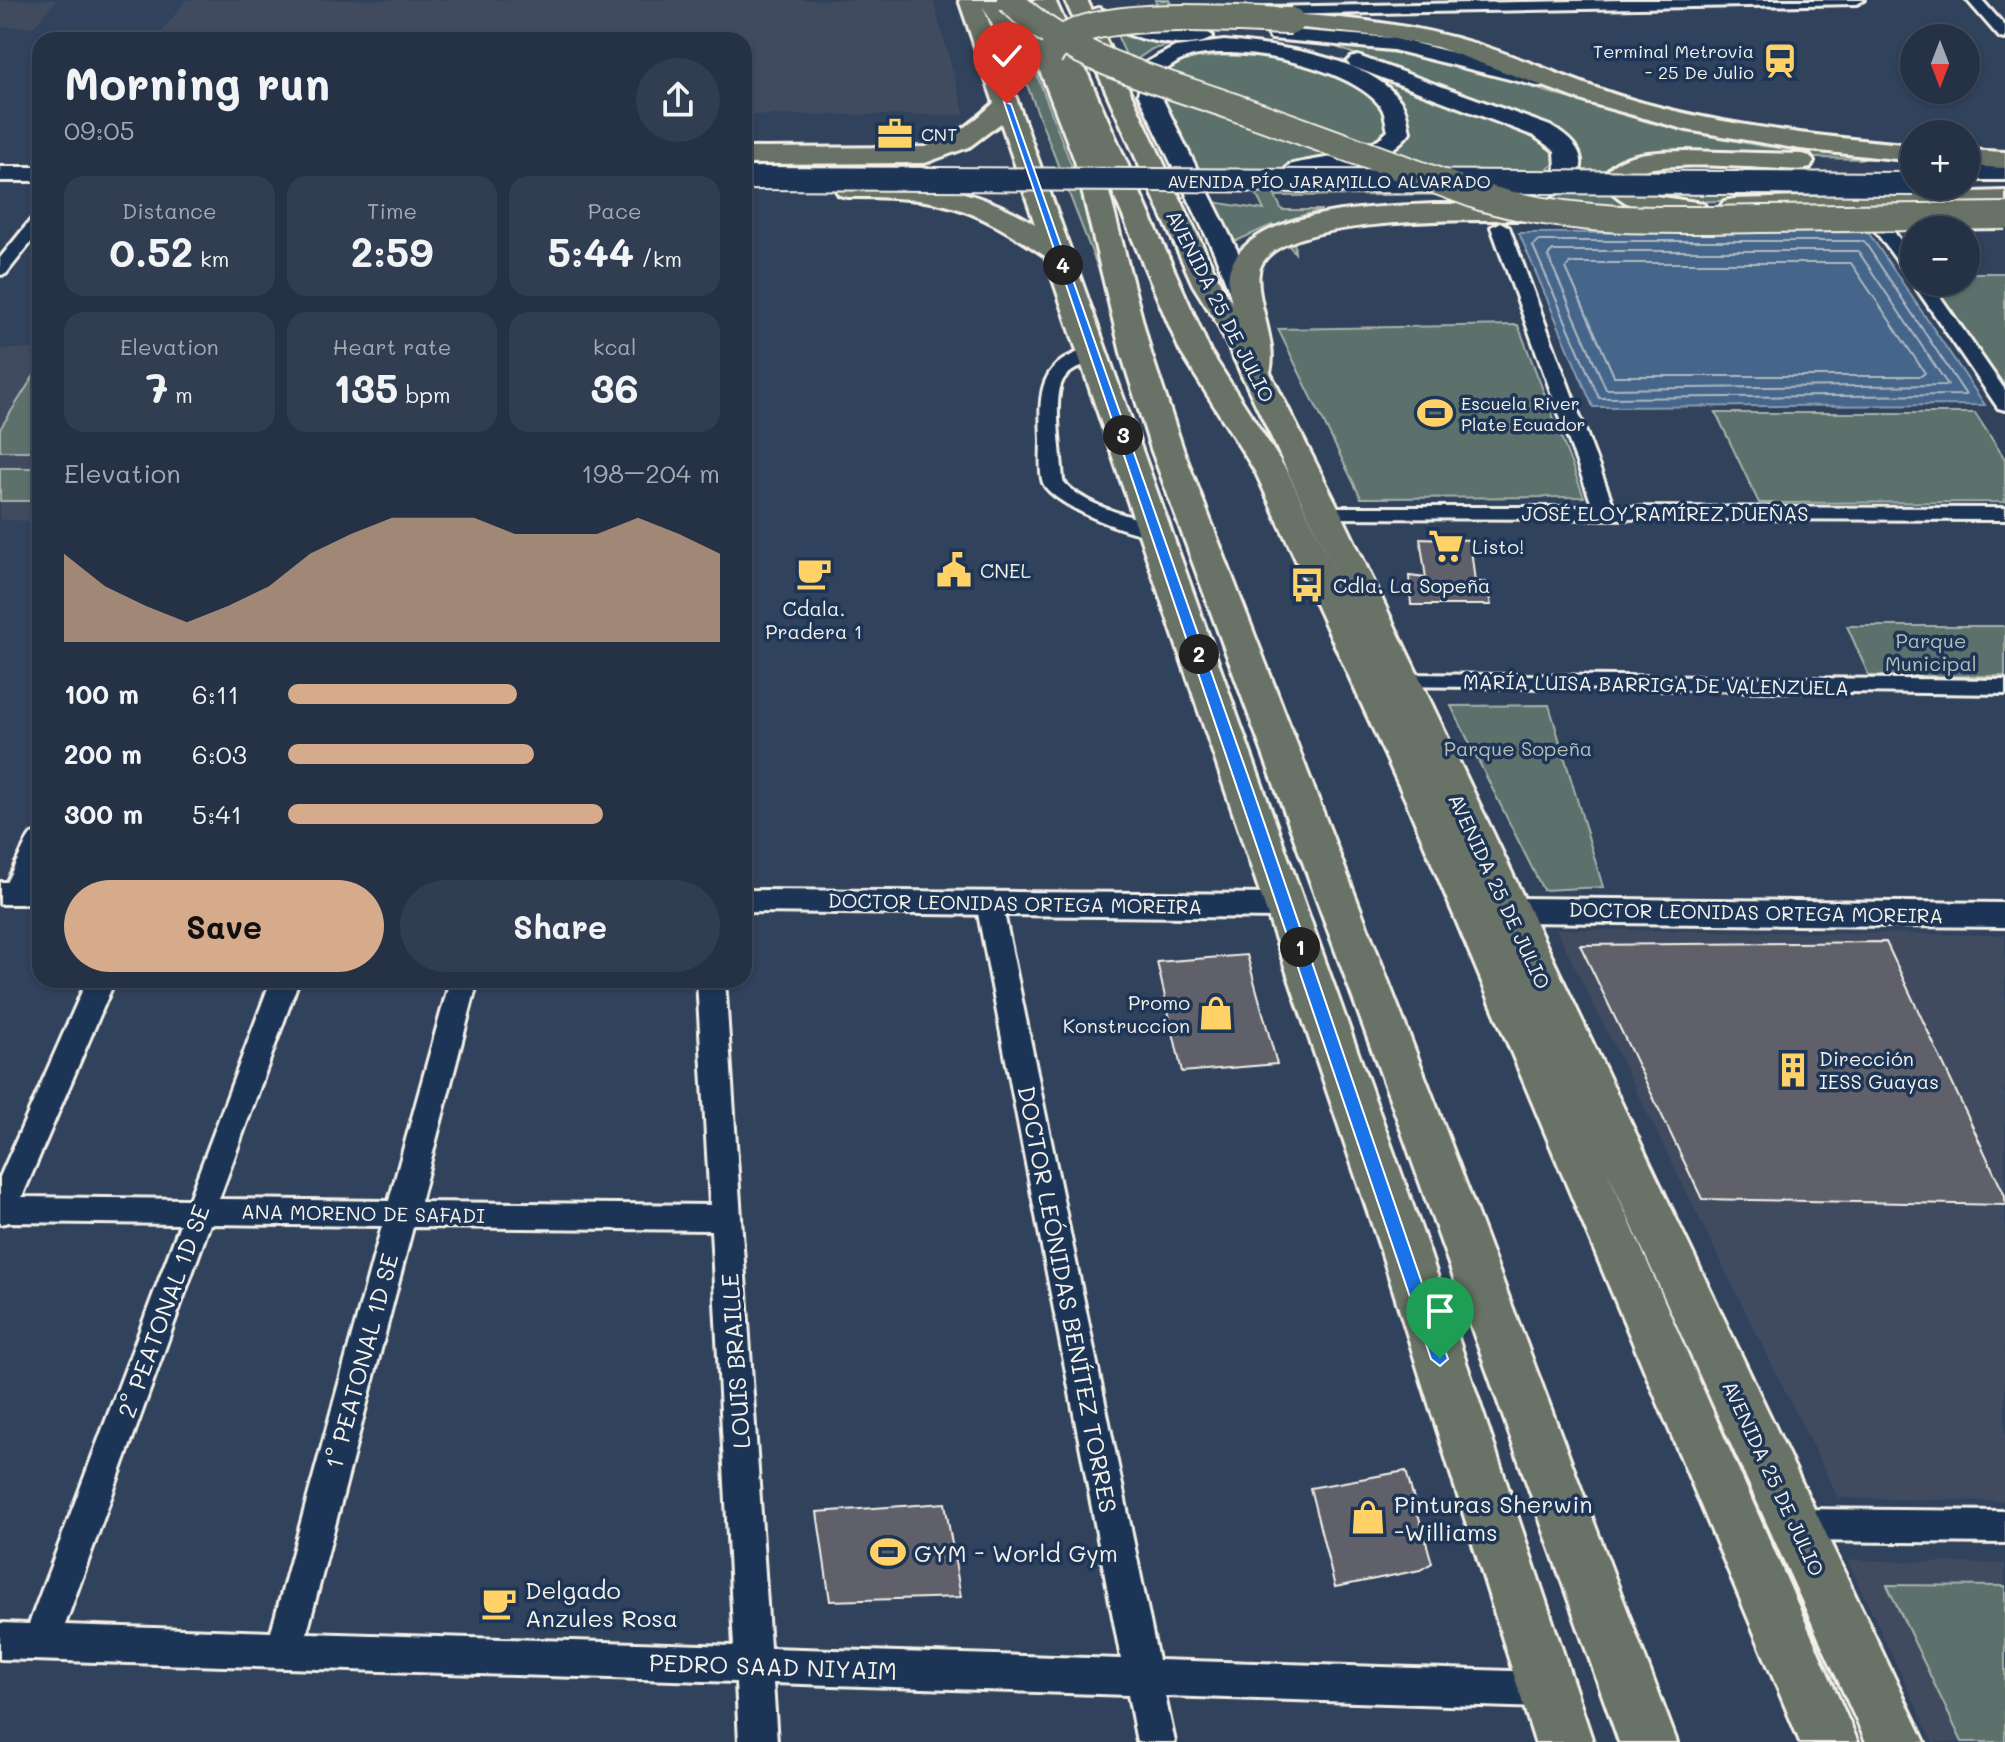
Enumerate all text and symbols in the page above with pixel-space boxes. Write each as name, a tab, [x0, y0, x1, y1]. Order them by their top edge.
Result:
pin	[973, 22, 1041, 104]
north arrow	[1900, 24, 1980, 104]
map controls	[1900, 24, 1980, 296]
icon: check	[985, 34, 1029, 78]
place label: Terminal Metrovia - 25 De Julio	[1593, 39, 1754, 84]
station icon: Terminal Metrovia - 25 De Julio	[1761, 42, 1799, 80]
text: Morning run	[64, 54, 330, 111]
button: share	[636, 58, 720, 142]
text: 09:05	[64, 113, 135, 147]
office icon: CNT	[876, 115, 914, 153]
button: +	[1900, 120, 1980, 200]
place label: CNT	[921, 122, 957, 146]
street label: AVENIDA PÍO JARAMILLO ALVARADO	[1167, 169, 1491, 193]
text: Distance	[122, 196, 217, 225]
text: Time	[367, 196, 417, 225]
text: Pace	[588, 196, 642, 225]
street label: AVENIDA 25 DE JULIO	[1161, 205, 1281, 407]
button: −	[1900, 216, 1980, 296]
text: 0.52	[109, 225, 193, 277]
text: 2:59	[351, 225, 433, 277]
text: 5:44	[547, 225, 634, 277]
text: km	[193, 244, 229, 273]
text: /km	[634, 244, 682, 273]
pin: 4	[1043, 245, 1083, 285]
text: 4	[1056, 250, 1070, 279]
text: Elevation	[120, 332, 219, 361]
text: Heart rate	[333, 332, 451, 361]
text: kcal	[593, 332, 637, 361]
text: 7	[146, 361, 168, 413]
text: 135	[333, 361, 398, 413]
text: 36	[591, 361, 639, 413]
text: m	[168, 380, 193, 409]
text: bpm	[398, 380, 451, 409]
place label: Escuela River Plate Ecuador	[1461, 391, 1586, 436]
sports icon: Escuela River Plate Ecuador	[1416, 394, 1454, 432]
pin: 3	[1103, 415, 1143, 455]
text: 3	[1116, 420, 1130, 449]
text: Elevation	[64, 456, 181, 490]
text: 198–204 m	[581, 456, 720, 490]
street label: JOSÉ ELOY RAMÍREZ DUEÑAS	[1521, 500, 1809, 526]
supermarket icon: Listo!	[1427, 527, 1465, 565]
place label: Listo!	[1472, 533, 1524, 559]
public building icon: CNEL	[935, 551, 973, 589]
cafe icon: Cdala. Pradera 1	[795, 554, 833, 592]
place label: CNEL	[980, 557, 1032, 583]
bus stop icon: Cdla. La Sopeña	[1288, 566, 1326, 604]
place label: Cdla. La Sopeña	[1333, 572, 1491, 598]
place label: Cdala. Pradera 1	[765, 595, 863, 644]
park label: Parque Municipal	[1885, 627, 1977, 676]
pin: 2	[1179, 634, 1219, 674]
text: 2	[1193, 639, 1205, 668]
street label: MARÍA LUISA BARRIGA DE VALENZUELA	[1463, 668, 1849, 700]
text: 100 m	[64, 677, 139, 711]
text: 6:11	[192, 677, 239, 711]
park label: Parque Sopeña	[1444, 735, 1592, 761]
text: 200 m	[64, 737, 142, 771]
text: 6:03	[192, 737, 247, 771]
street label: AVENIDA 25 DE JULIO	[1443, 789, 1557, 993]
text: 300 m	[64, 797, 143, 831]
text: 5:41	[192, 797, 242, 831]
button: Save	[64, 880, 384, 972]
button: Share	[400, 880, 720, 972]
street label: DOCTOR LEONIDAS ORTEGA MOREIRA	[828, 887, 1202, 919]
street label: DOCTOR LEONIDAS ORTEGA MOREIRA	[1569, 896, 1943, 928]
pin: 1	[1280, 927, 1320, 967]
text: 1	[1295, 932, 1305, 961]
place label: Promo Konstruccion	[1063, 989, 1190, 1038]
shop icon: Promo Konstruccion	[1197, 994, 1235, 1032]
place label: Dirección IESS Guayas	[1819, 1045, 1939, 1094]
building icon: Dirección IESS Guayas	[1774, 1051, 1812, 1089]
street label: DOCTOR LEÓNIDAS BENÍTEZ TORRES	[1011, 1083, 1125, 1515]
street label: ANA MORENO DE SAFADI	[241, 1198, 485, 1228]
street label: 2° PEATONAL 1D SE	[110, 1200, 216, 1422]
street label: 1° PEATONAL 1D SE	[317, 1250, 405, 1472]
street label: LOUIS BRAILLE	[713, 1272, 757, 1450]
pin	[1406, 1277, 1474, 1359]
icon: arrive	[1418, 1289, 1462, 1333]
street label: AVENIDA 25 DE JULIO	[1717, 1376, 1831, 1580]
place label: Pinturas Sherwin -Williams	[1394, 1488, 1593, 1547]
shop icon: Pinturas Sherwin -Williams	[1349, 1498, 1387, 1536]
sports icon: GYM - World Gym	[869, 1533, 907, 1571]
place label: GYM - World Gym	[914, 1537, 1118, 1568]
place label: Delgado Anzules Rosa	[525, 1574, 678, 1633]
cafe icon: Delgado Anzules Rosa	[480, 1584, 518, 1622]
street label: PEDRO SAAD NIYAIM	[648, 1646, 898, 1686]

